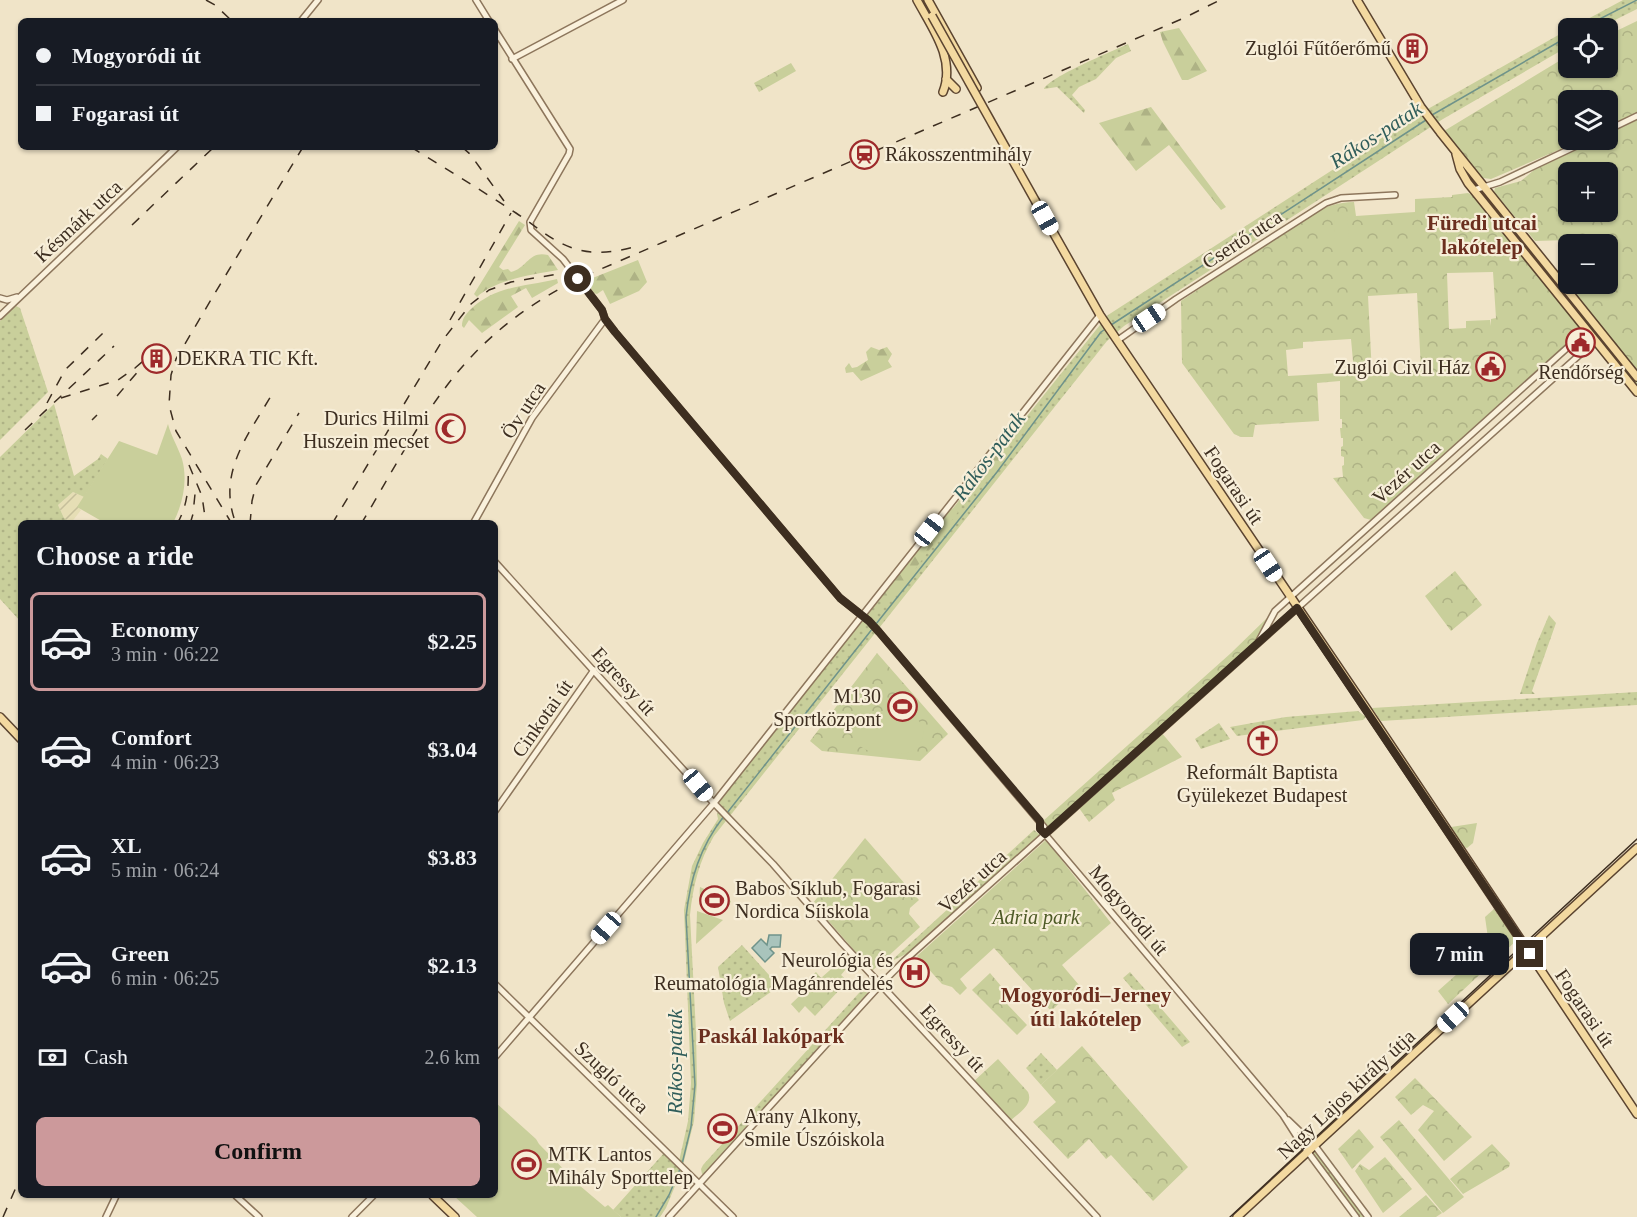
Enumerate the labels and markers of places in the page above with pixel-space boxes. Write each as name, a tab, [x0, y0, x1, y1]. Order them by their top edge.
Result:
building icon: Zuglói Fűtőerőmű	[1396, 32, 1428, 64]
place label: Zuglói Fűtőerőmű	[1245, 37, 1391, 60]
station icon: Rákosszentmihály	[848, 138, 880, 170]
place label: Rákosszentmihály	[885, 143, 1032, 166]
public building icon: Rendőrség	[1565, 326, 1597, 358]
building icon: DEKRA TIC Kft.	[140, 342, 172, 374]
place label: DEKRA TIC Kft.	[177, 347, 318, 369]
public building icon: Zuglói Civil Ház	[1475, 351, 1507, 383]
place label: Zuglói Civil Ház	[1334, 356, 1470, 379]
place label: Rendőrség	[1538, 361, 1624, 384]
place label: Durics Hilmi Huszein mecset	[303, 407, 429, 452]
mosque icon: Durics Hilmi Huszein mecset	[434, 413, 466, 445]
place label: M130 Sportközpont	[773, 685, 881, 731]
sports icon: M130 Sportközpont	[886, 691, 918, 723]
church icon: Reformált Baptista Gyülekezet Budapest	[1246, 725, 1278, 757]
place label: Reformált Baptista Gyülekezet Budapest	[1177, 761, 1348, 807]
place label: Babos Síklub, Fogarasi Nordica Síiskola	[735, 877, 922, 922]
sports icon: Babos Síklub, Fogarasi Nordica Síiskola	[698, 884, 730, 916]
place label: Neurológia és Reumatológia Magánrendelés	[654, 949, 893, 995]
hospital icon: Neurológia és Reumatológia Magánrendelés	[898, 956, 930, 988]
place label: Arany Alkony, Smile Úszóiskola	[744, 1105, 885, 1150]
sports icon: Arany Alkony, Smile Úszóiskola	[707, 1112, 739, 1144]
place label: MTK Lantos Mihály Sporttelep	[548, 1143, 693, 1189]
sports icon: MTK Lantos Mihály Sporttelep	[511, 1149, 543, 1181]

